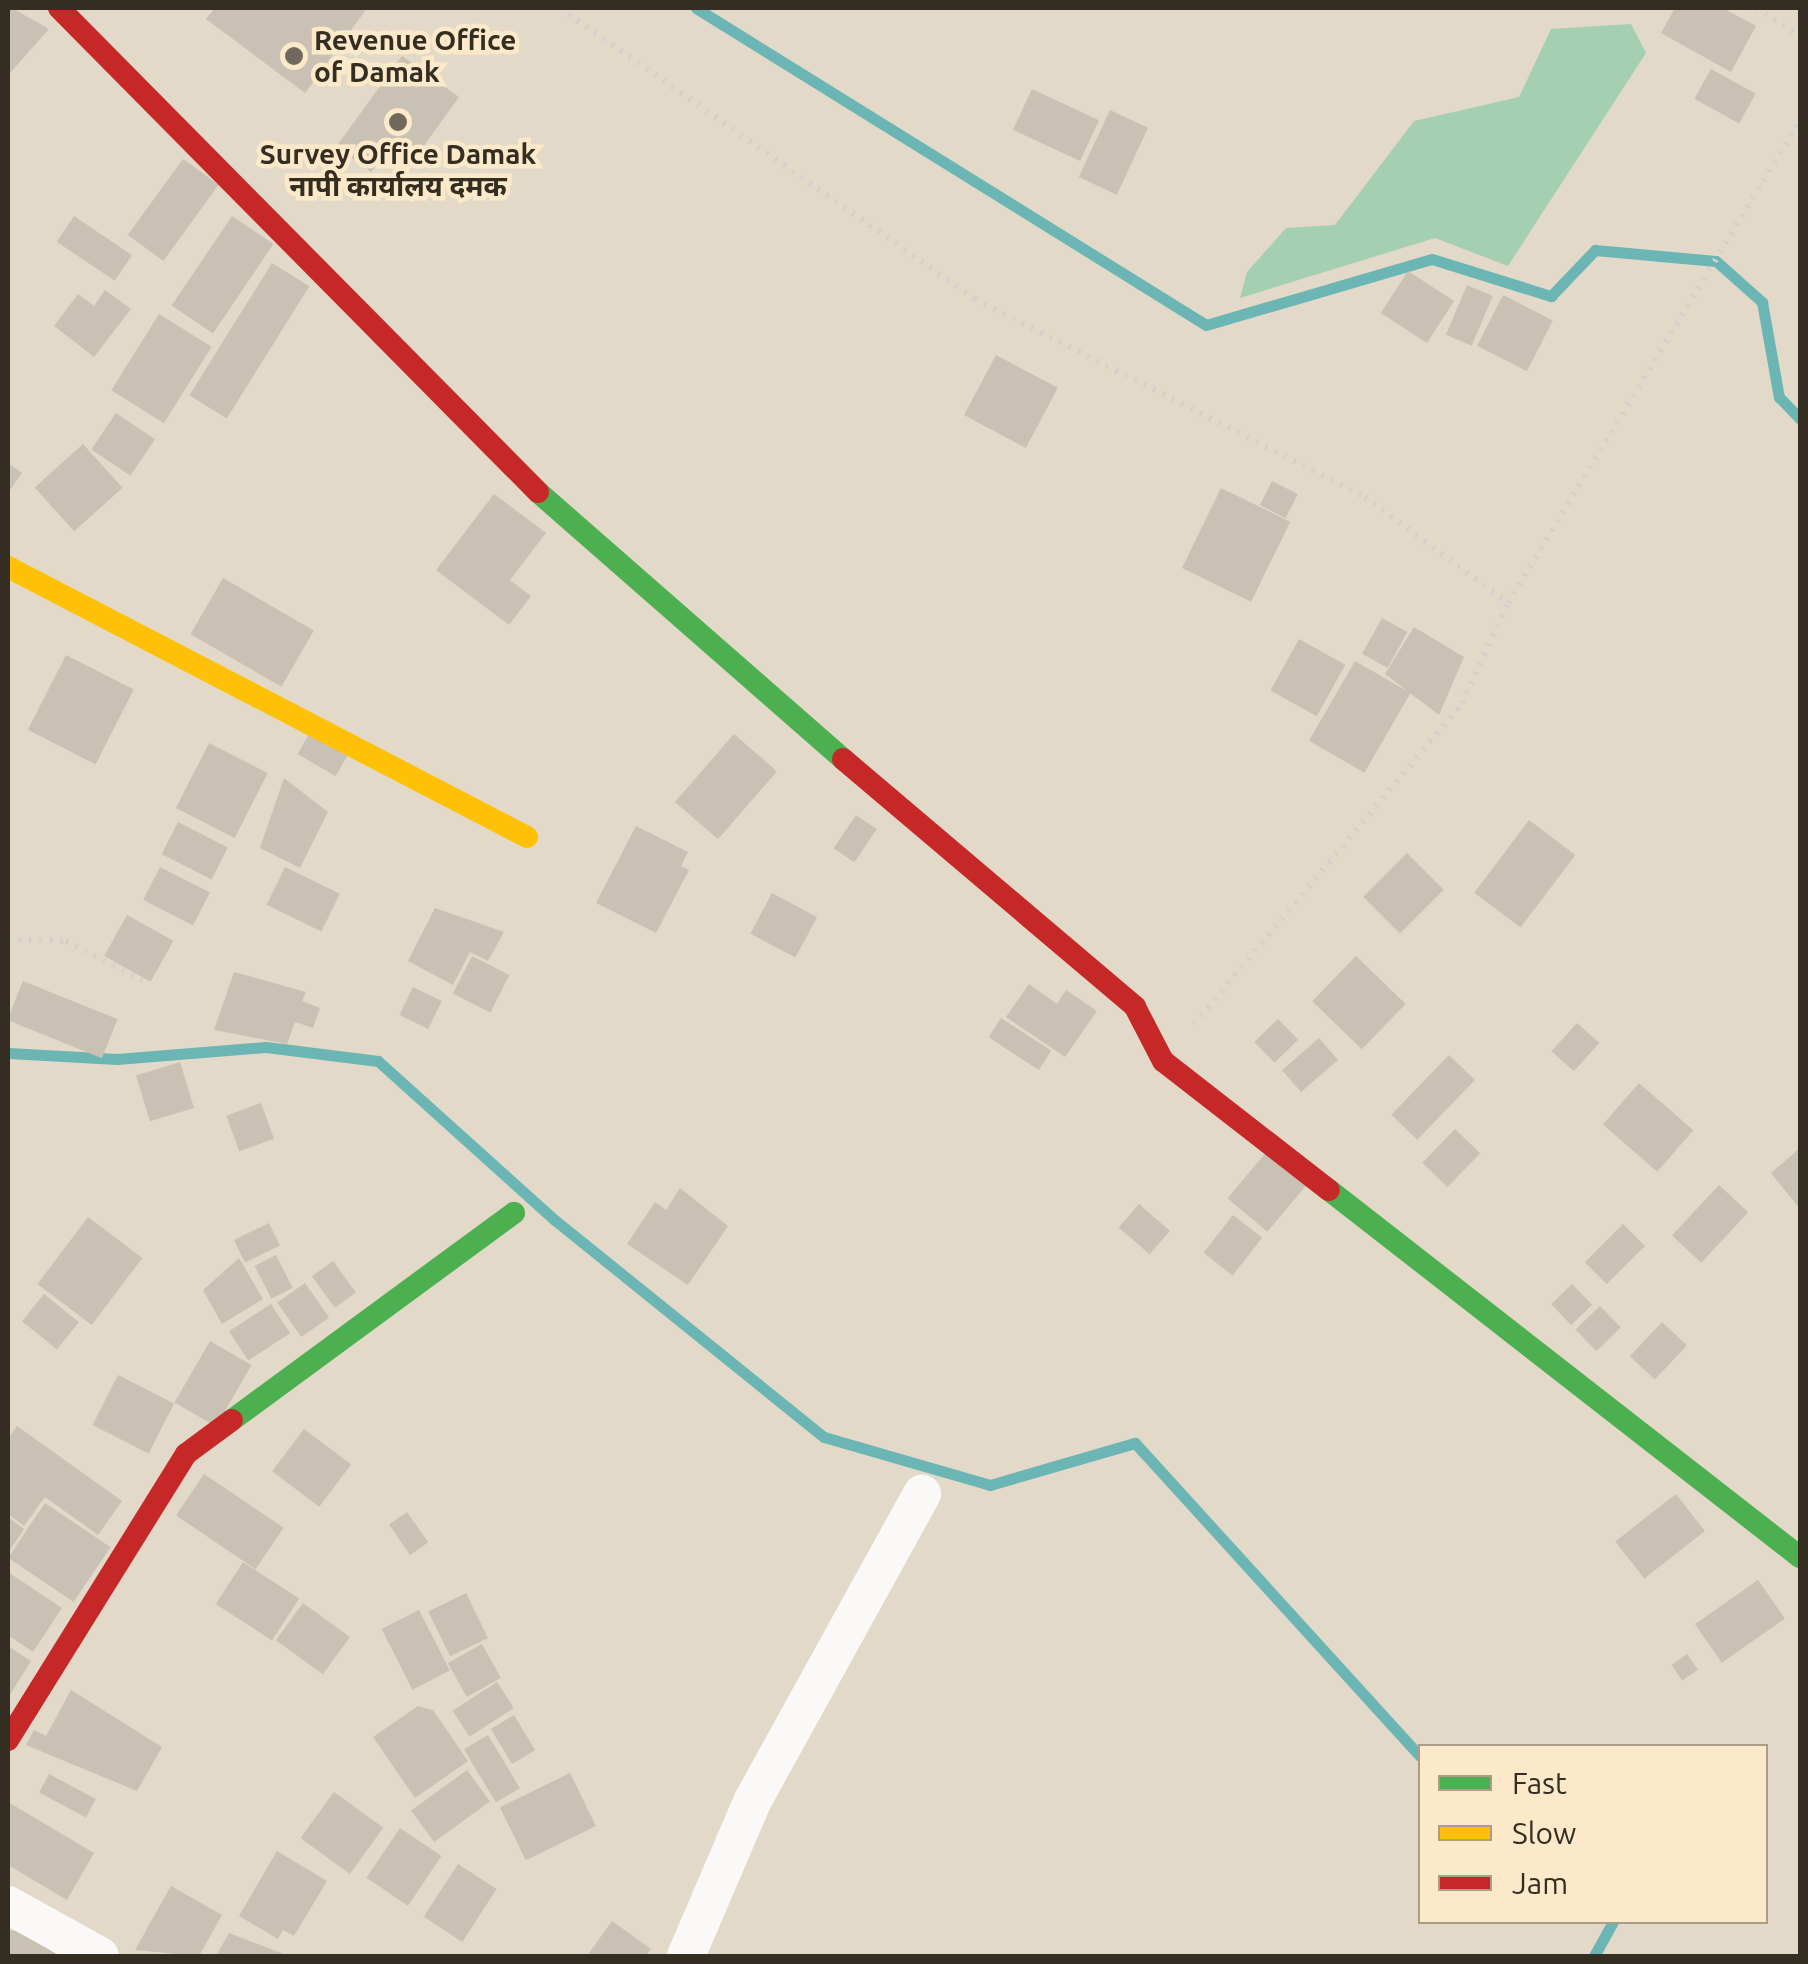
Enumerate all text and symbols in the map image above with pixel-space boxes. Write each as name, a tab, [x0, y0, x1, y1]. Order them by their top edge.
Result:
place label: Revenue Office of Damak	[314, 23, 516, 89]
marker: Revenue Office of Damak	[283, 45, 305, 67]
marker: Survey Office Damak नापी कार्यालय दमक	[387, 111, 409, 133]
place label: Survey Office Damak नापी कार्यालय दमक	[260, 137, 536, 203]
legend	[1418, 1744, 1768, 1924]
text: Fast	[1512, 1766, 1567, 1800]
text: Slow	[1512, 1816, 1576, 1850]
text: Jam	[1512, 1866, 1568, 1900]

